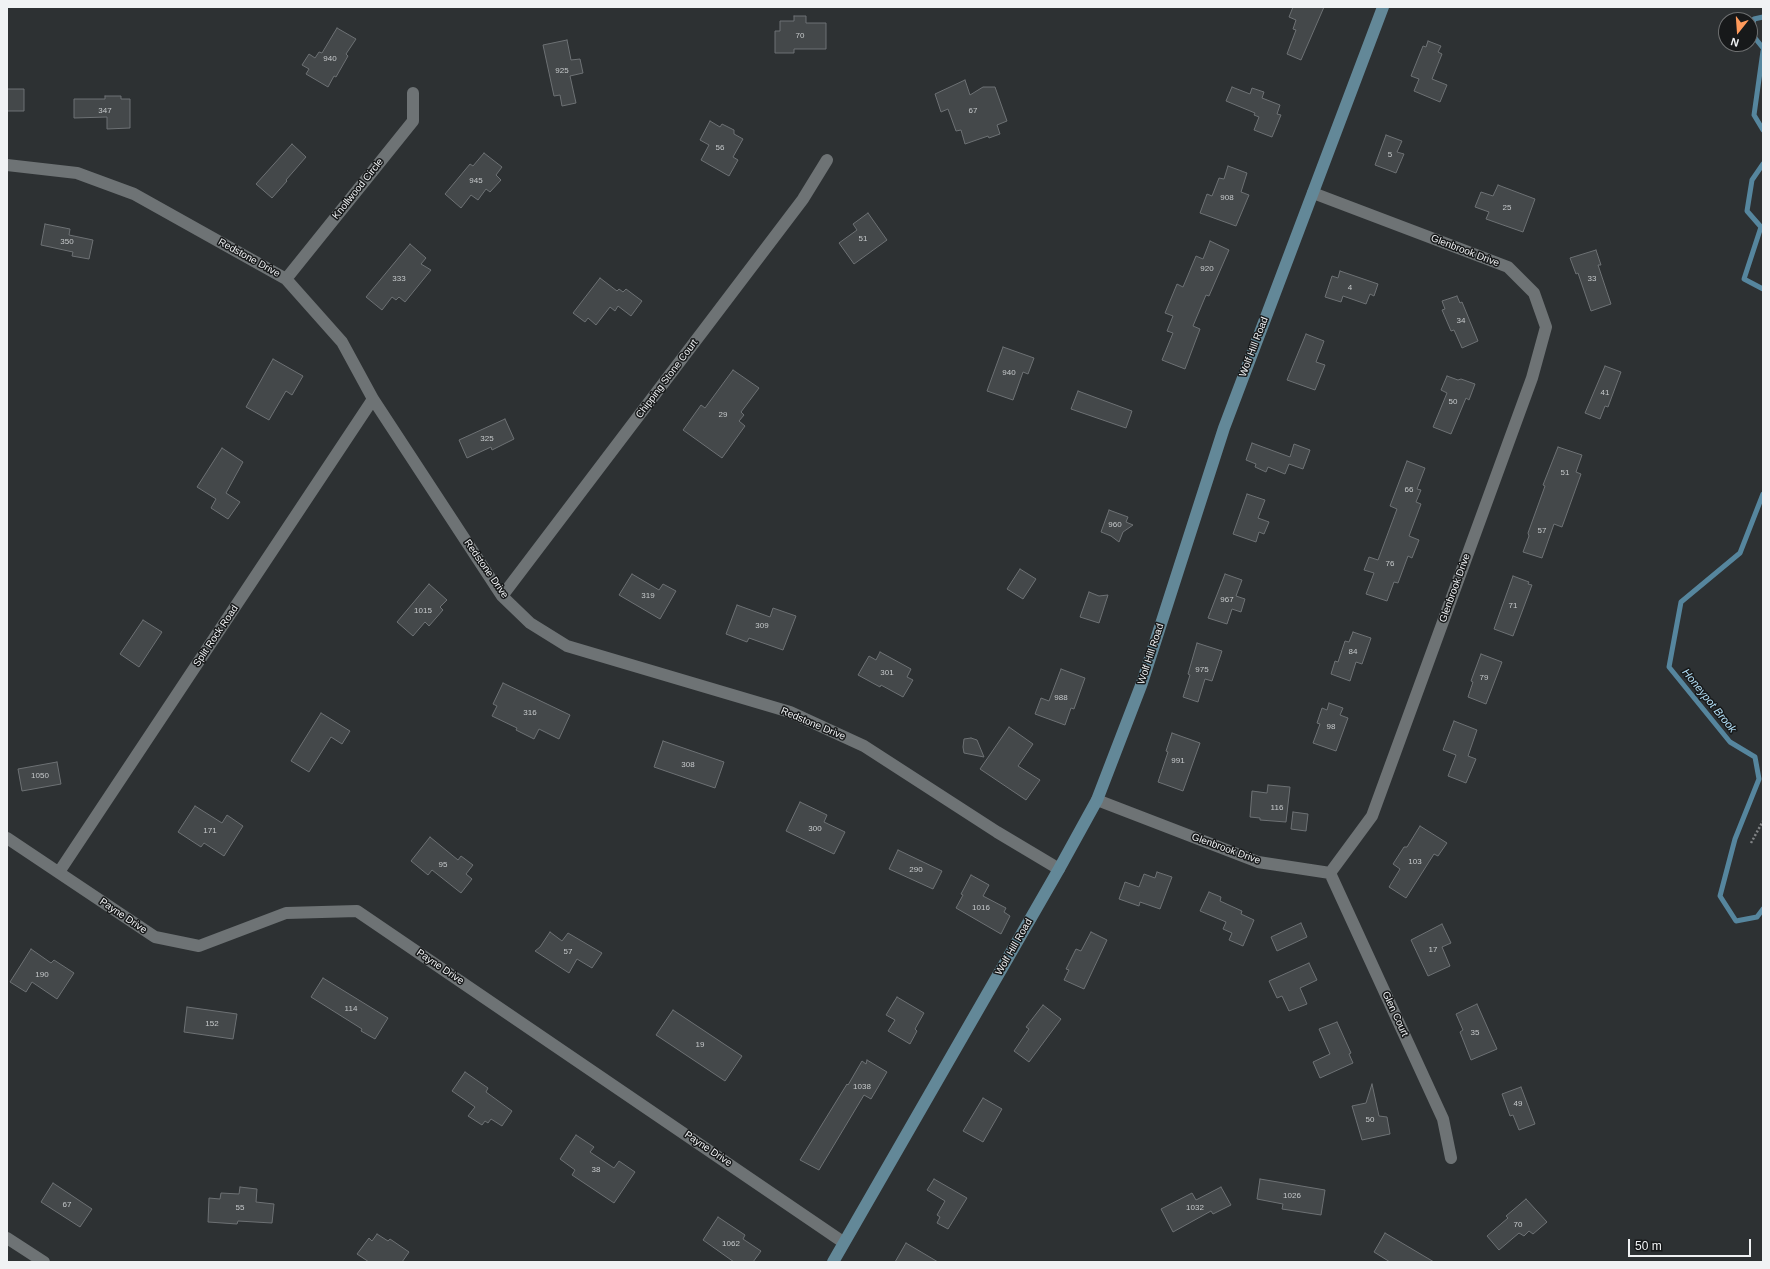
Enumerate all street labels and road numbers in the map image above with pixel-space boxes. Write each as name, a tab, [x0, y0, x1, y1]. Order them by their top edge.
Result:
street label: Knollwood Circle	[330, 156, 386, 222]
street label: Glenbrook Drive	[1429, 232, 1501, 270]
street label: Redstone Drive	[216, 236, 282, 280]
street label: Wolf Hill Road	[1237, 315, 1271, 379]
street label: Chipping Stone Court	[633, 337, 701, 421]
street label: Redstone Drive	[461, 537, 511, 601]
street label: Glenbrook Drive	[1437, 552, 1473, 624]
street label: Split Rock Road	[191, 603, 241, 669]
street label: Wolf Hill Road	[1136, 622, 1166, 686]
street label: Redstone Drive	[779, 705, 847, 743]
street label: Glenbrook Drive	[1190, 831, 1262, 867]
street label: Payne Drive	[97, 896, 149, 936]
street label: Wolf Hill Road	[993, 917, 1035, 977]
street label: Payne Drive	[414, 947, 466, 987]
street label: Glen Court	[1379, 990, 1411, 1038]
street label: Payne Drive	[682, 1129, 734, 1169]

